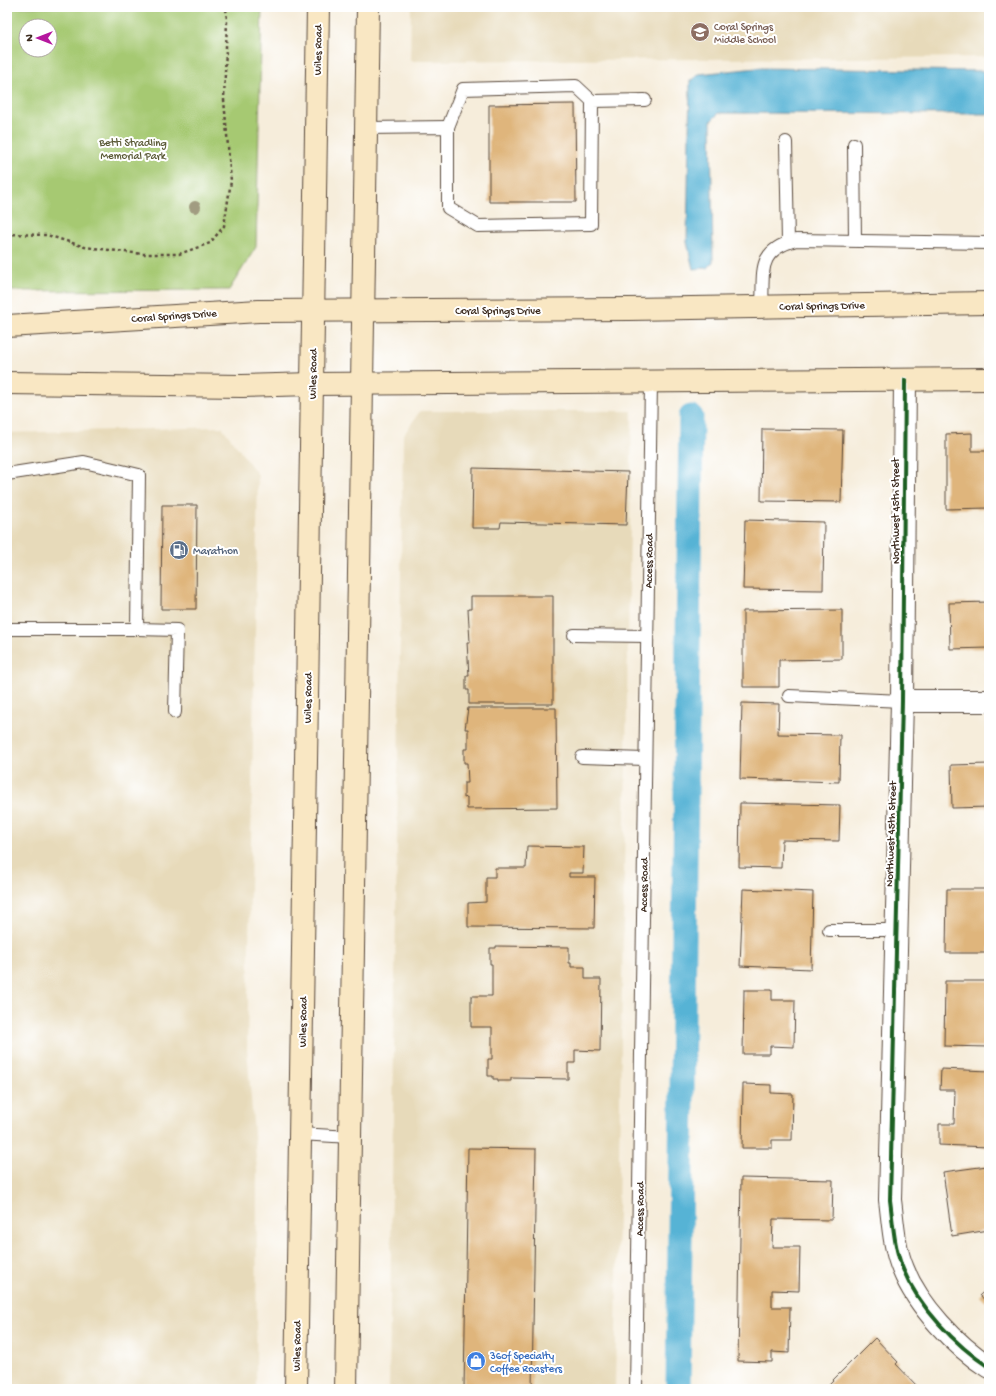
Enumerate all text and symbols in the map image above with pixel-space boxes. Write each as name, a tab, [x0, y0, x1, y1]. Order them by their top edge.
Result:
north arrow	[18, 18, 58, 58]
school or university icon: Coral Springs Middle School	[689, 21, 711, 43]
place label: Coral Springs Middle School	[714, 22, 777, 47]
street label: Wiles Road	[313, 23, 325, 75]
text: N	[24, 34, 36, 42]
park label: Betti Stradling Memorial Park	[98, 138, 167, 163]
street label: Coral Springs Drive	[779, 300, 865, 314]
street label: Coral Springs Drive	[455, 306, 541, 318]
street label: Coral Springs Drive	[131, 308, 218, 326]
street label: Wiles Road	[308, 347, 320, 399]
street label: Northwest 45th Street	[891, 457, 903, 564]
street label: Access Road	[644, 532, 657, 588]
fuel station icon: Marathon	[168, 539, 190, 561]
place label: Marathon	[193, 546, 239, 558]
street label: Wiles Road	[303, 671, 315, 723]
street label: Northwest 45th Street	[884, 779, 900, 887]
street label: Access Road	[639, 856, 652, 912]
street label: Wiles Road	[298, 995, 310, 1047]
street label: Access Road	[635, 1180, 648, 1236]
street label: Wiles Road	[292, 1319, 304, 1371]
shop icon: 360f Specialty Coffee Roasters	[465, 1350, 487, 1372]
place label: 360f Specialty Coffee Roasters	[489, 1350, 563, 1376]

